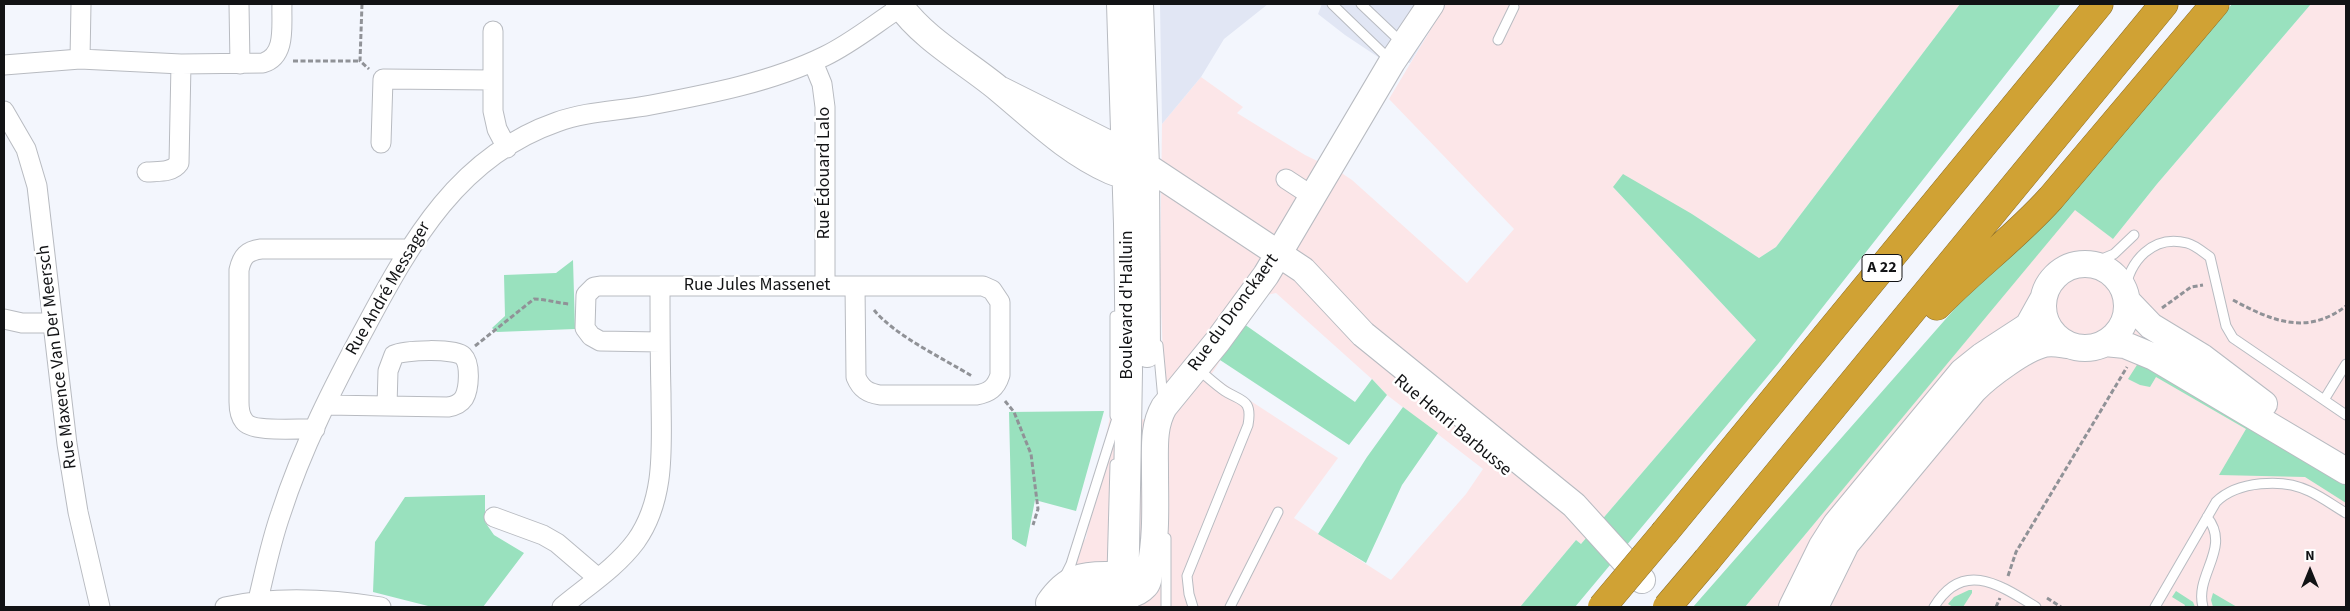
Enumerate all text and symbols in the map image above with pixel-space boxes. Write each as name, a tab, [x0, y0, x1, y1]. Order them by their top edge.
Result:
street label: Rue Édouard Lalo	[814, 107, 836, 239]
street label: Rue André Messager	[342, 218, 436, 360]
street label: Boulevard d'Halluin	[1117, 230, 1139, 380]
street label: Rue Maxence Van Der Meersch	[34, 244, 82, 470]
street label: Rue du Dronckaert	[1184, 250, 1284, 376]
road number: A 22	[1862, 254, 1902, 282]
street label: Rue Jules Massenet	[684, 275, 830, 297]
street label: Rue Henri Barbusse	[1389, 370, 1515, 482]
north arrow	[2285, 546, 2335, 596]
text: N	[2305, 546, 2315, 566]

